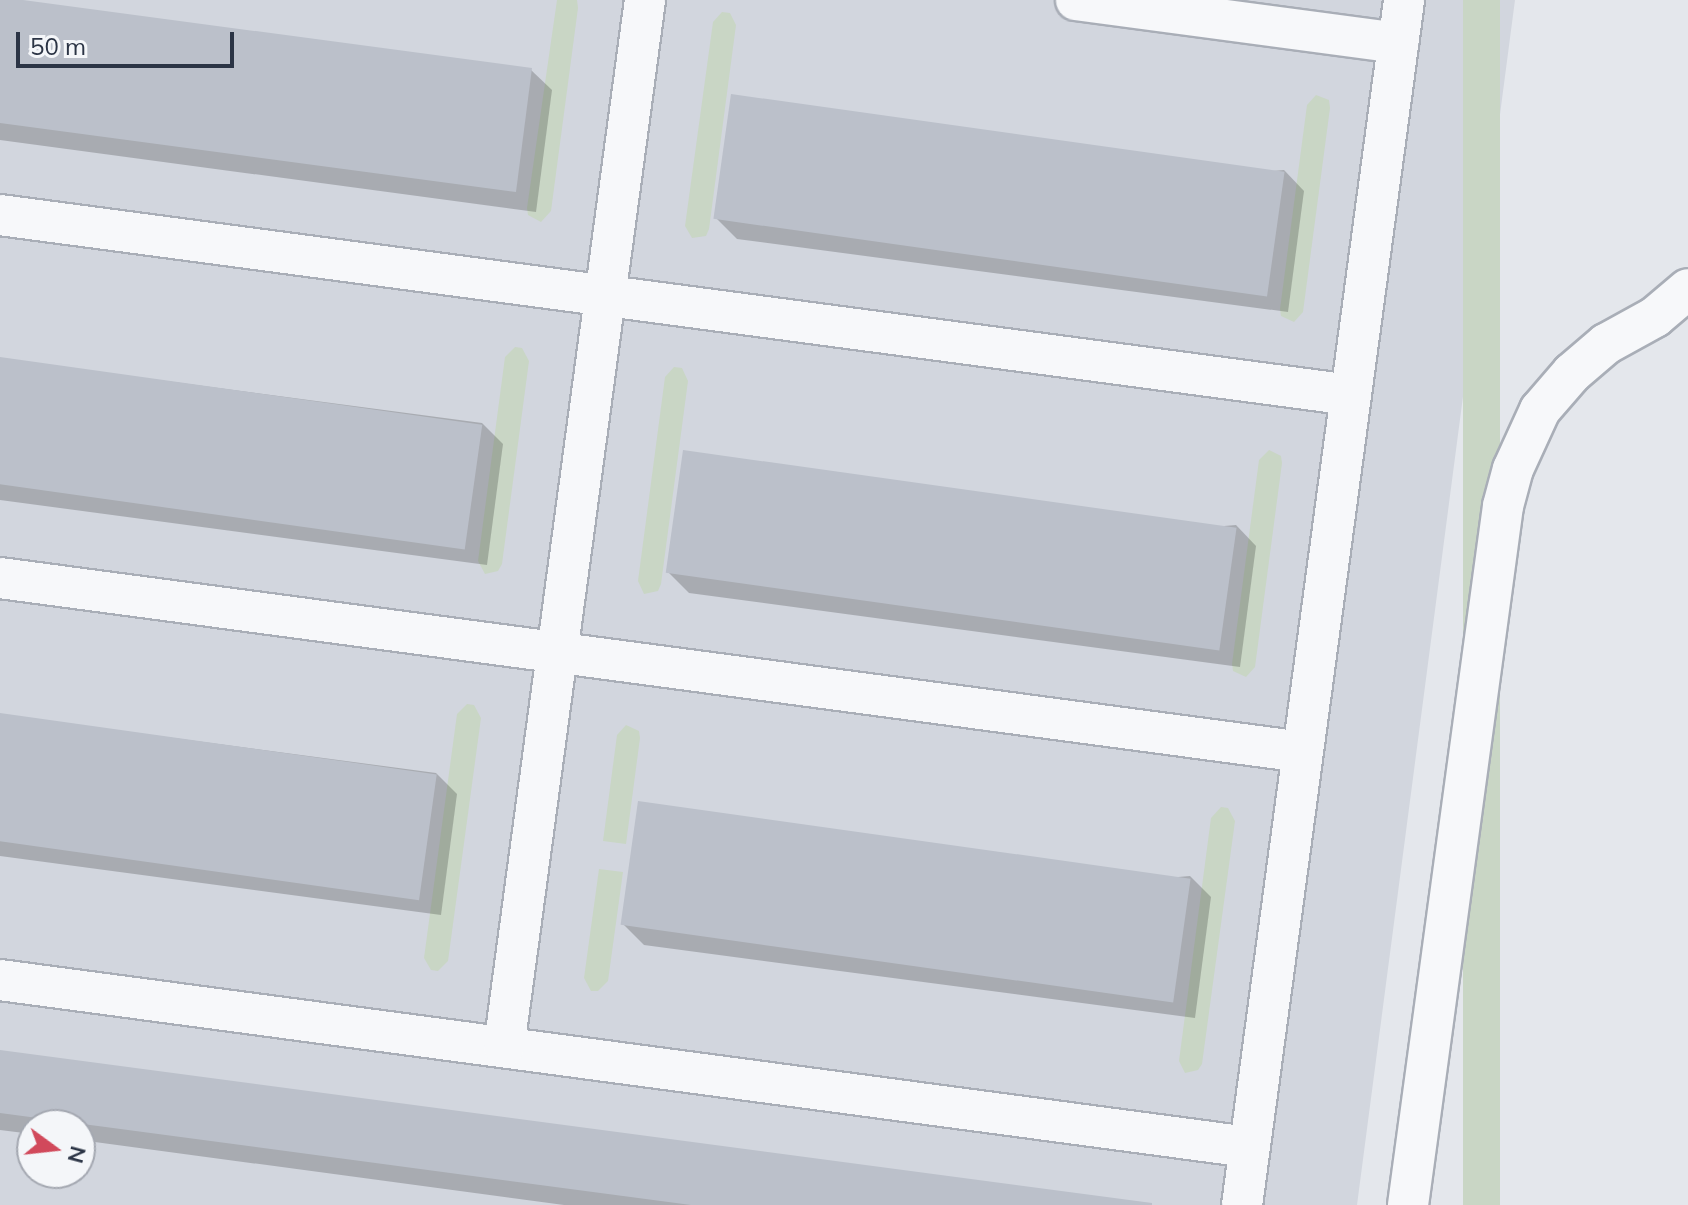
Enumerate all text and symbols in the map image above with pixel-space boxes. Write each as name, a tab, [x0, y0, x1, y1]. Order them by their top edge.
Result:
scale bar	[20, 16, 238, 66]
text: 50 m	[30, 31, 86, 61]
north arrow	[16, 1109, 96, 1189]
text: N	[62, 1143, 93, 1166]

